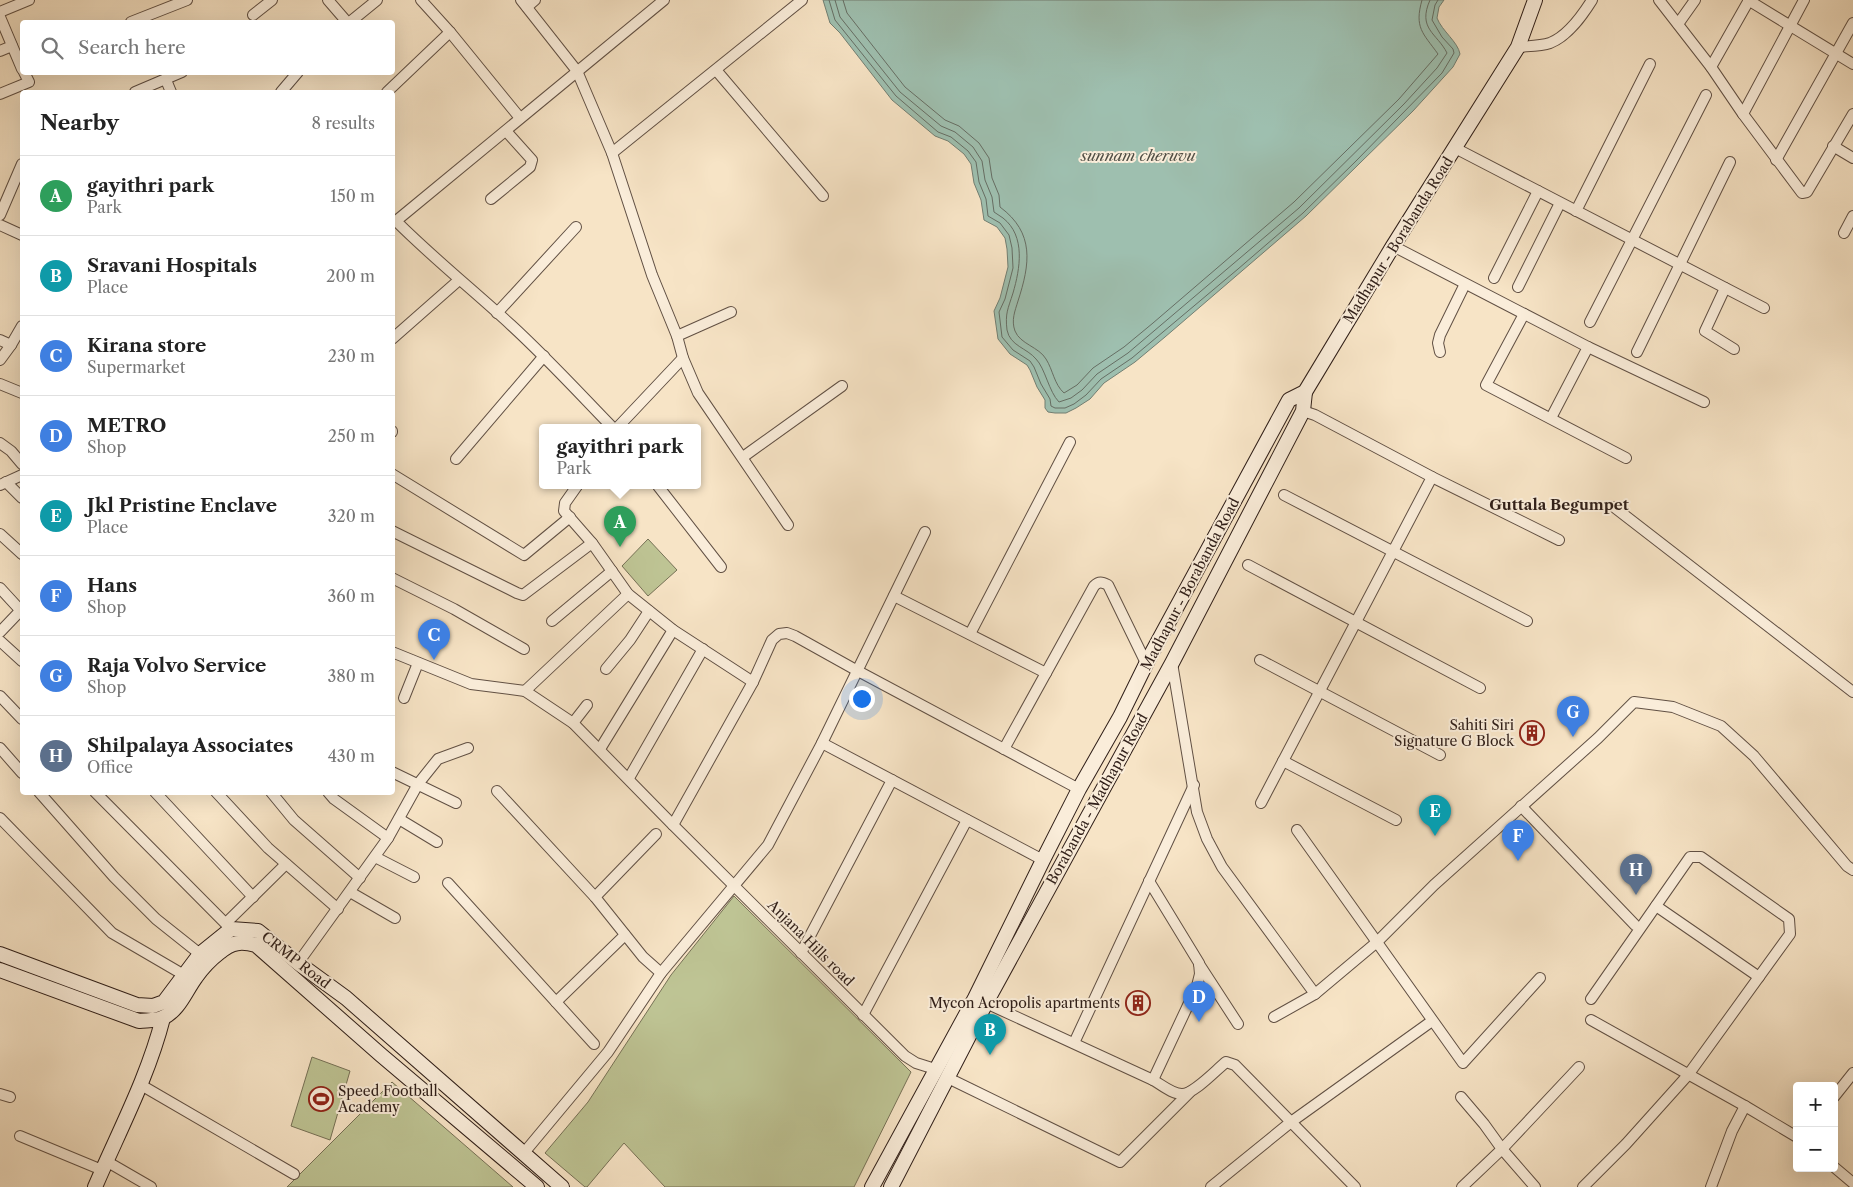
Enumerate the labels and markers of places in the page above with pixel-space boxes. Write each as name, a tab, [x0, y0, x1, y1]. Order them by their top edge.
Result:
pin: A	[604, 506, 636, 547]
pin: C	[418, 619, 450, 660]
pin: G	[1557, 696, 1589, 737]
place label: Sahiti Siri Signature G Block	[1394, 716, 1515, 750]
building icon: Sahiti Siri Signature G Block	[1519, 720, 1545, 746]
pin: E	[1419, 795, 1451, 836]
pin: F	[1502, 820, 1534, 861]
pin: H	[1620, 854, 1652, 895]
pin: D	[1183, 981, 1215, 1022]
building icon: Mycon Acropolis apartments	[1125, 990, 1151, 1016]
place label: Mycon Acropolis apartments	[929, 994, 1120, 1012]
pin: B	[974, 1014, 1006, 1055]
place label: Speed Football Academy	[337, 1082, 438, 1116]
sports icon: Speed Football Academy	[308, 1086, 334, 1112]

